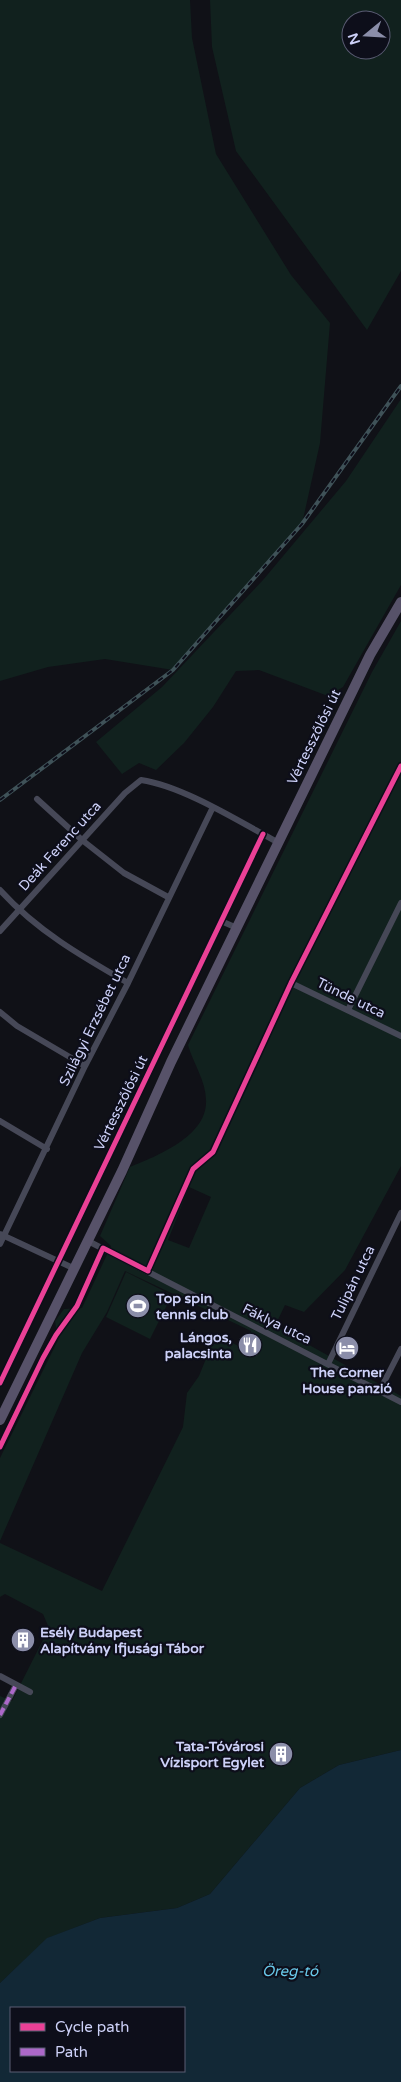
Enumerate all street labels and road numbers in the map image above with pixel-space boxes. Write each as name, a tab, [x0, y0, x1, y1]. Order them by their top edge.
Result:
street label: Vértesszőlősi út	[284, 686, 345, 787]
street label: Deák Ferenc utca	[15, 798, 105, 894]
street label: Szilágyi Erzsébet utca	[56, 951, 134, 1089]
street label: Tünde utca	[314, 974, 388, 1022]
street label: Vértesszőlősi út	[91, 1052, 152, 1153]
street label: Tulipán utca	[328, 1243, 378, 1323]
street label: Fáklya utca	[240, 1300, 314, 1348]

